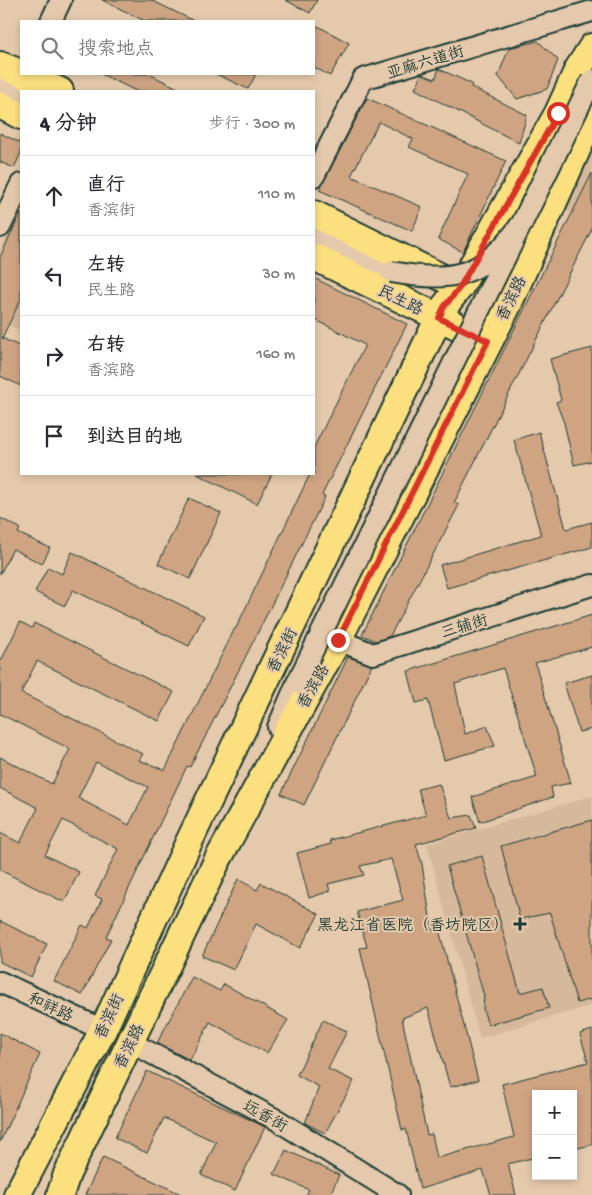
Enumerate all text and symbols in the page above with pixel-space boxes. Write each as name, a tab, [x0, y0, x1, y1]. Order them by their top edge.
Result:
search box	[20, 20, 315, 75]
icon: search	[38, 34, 66, 62]
text: 搜索地点	[78, 39, 154, 62]
street label: 亚麻六道街	[384, 42, 467, 85]
route start	[547, 102, 570, 125]
text: 4 分钟	[40, 113, 97, 138]
text: 步行 · 300 m	[209, 116, 295, 135]
text: 直行	[87, 175, 125, 198]
icon: ahead	[40, 182, 68, 210]
text: 110 m	[258, 186, 295, 205]
text: 香滨街	[87, 203, 135, 222]
text: 左转	[87, 255, 125, 278]
icon: left	[40, 262, 68, 290]
text: 30 m	[262, 266, 295, 285]
street label: 香滨路	[492, 273, 532, 325]
street label: 民生路	[374, 281, 426, 321]
text: 民生路	[87, 283, 135, 302]
text: 右转	[87, 335, 125, 358]
icon: right	[40, 342, 68, 370]
text: 160 m	[256, 346, 295, 365]
text: 香滨路	[87, 363, 135, 382]
icon: arrive	[40, 422, 68, 450]
text: 到达目的地	[87, 427, 182, 450]
street label: 三辅街	[439, 611, 491, 644]
street label: 香滨街	[263, 625, 303, 677]
route end	[327, 629, 350, 652]
street label: 香滨路	[293, 661, 335, 713]
place label: 黑龙江省医院（香坊院区）	[317, 916, 509, 937]
marker: 黑龙江省医院（香坊院区）	[513, 917, 527, 931]
street label: 和祥路	[24, 989, 76, 1028]
street label: 香滨街	[91, 991, 130, 1043]
street label: 香滨路	[110, 1021, 150, 1073]
map controls	[532, 1090, 577, 1180]
button: +	[532, 1090, 577, 1135]
street label: 远香街	[239, 1097, 290, 1138]
button: −	[532, 1135, 577, 1180]

